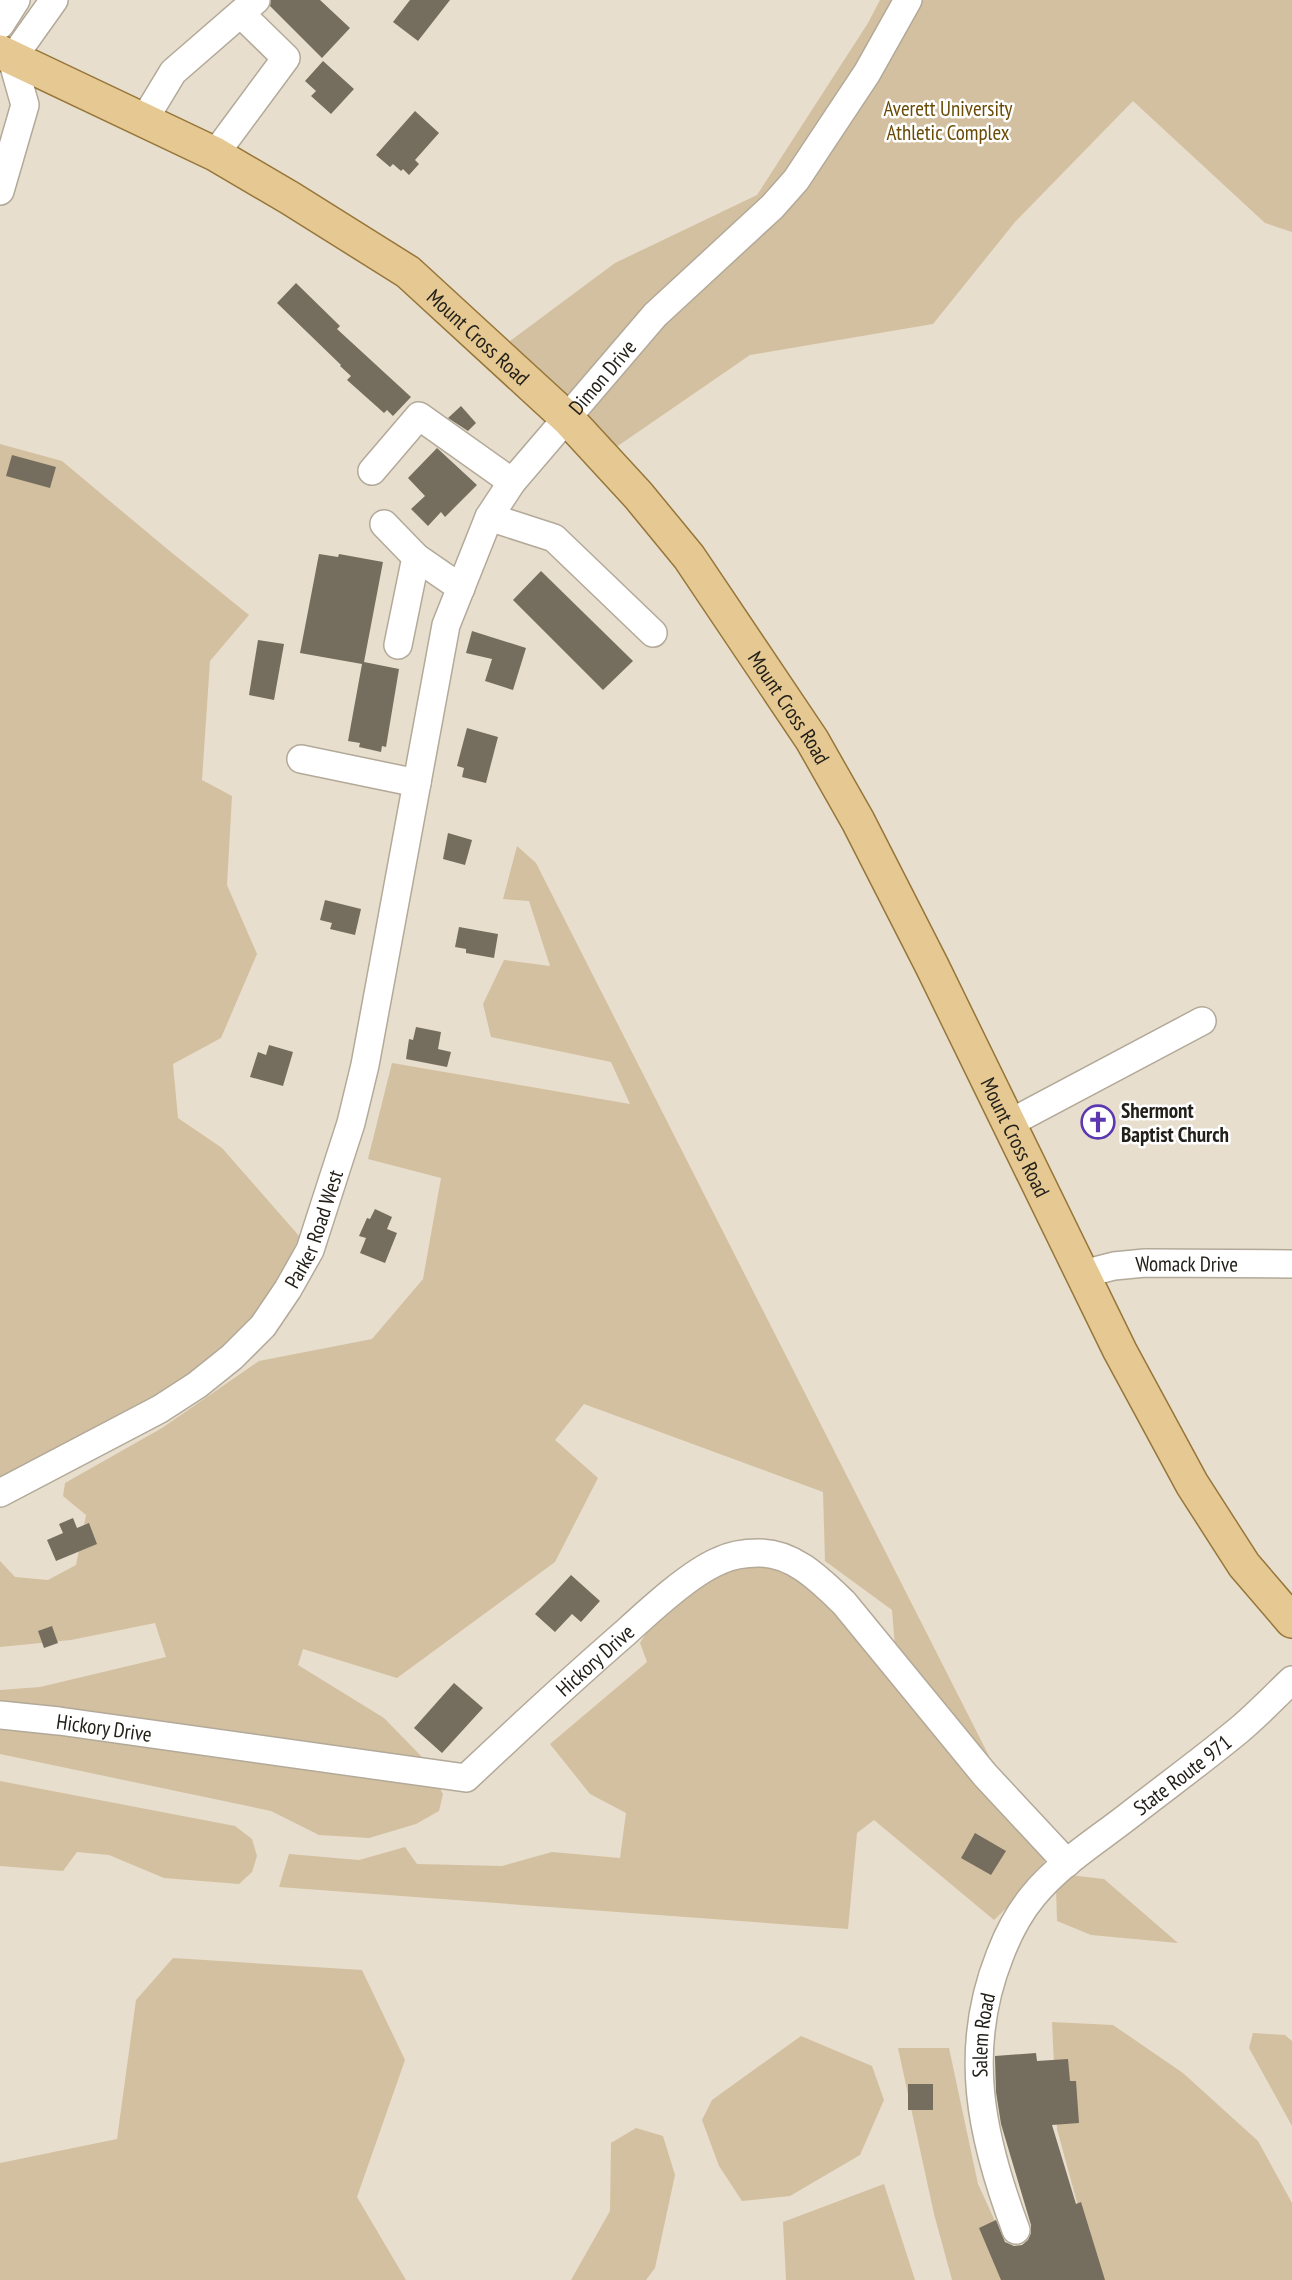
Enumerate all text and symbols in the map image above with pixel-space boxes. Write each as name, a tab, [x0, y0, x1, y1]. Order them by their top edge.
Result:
park label: Averett University Athletic Complex	[883, 95, 1013, 146]
street label: Mount Cross Road	[422, 283, 535, 391]
street label: Dimon Drive	[562, 334, 642, 420]
street label: Mount Cross Road	[743, 646, 836, 769]
street label: Mount Cross Road	[975, 1073, 1056, 1201]
place label: Shermont Baptist Church	[1121, 1097, 1229, 1148]
church icon: Shermont Baptist Church	[1080, 1104, 1116, 1140]
street label: Parker Road West	[278, 1166, 349, 1293]
street label: Womack Drive	[1134, 1249, 1238, 1277]
street label: Hickory Drive	[550, 1618, 640, 1702]
street label: Hickory Drive	[55, 1707, 154, 1747]
street label: State Route 971	[1128, 1728, 1237, 1821]
street label: Salem Road	[966, 1990, 1001, 2078]

